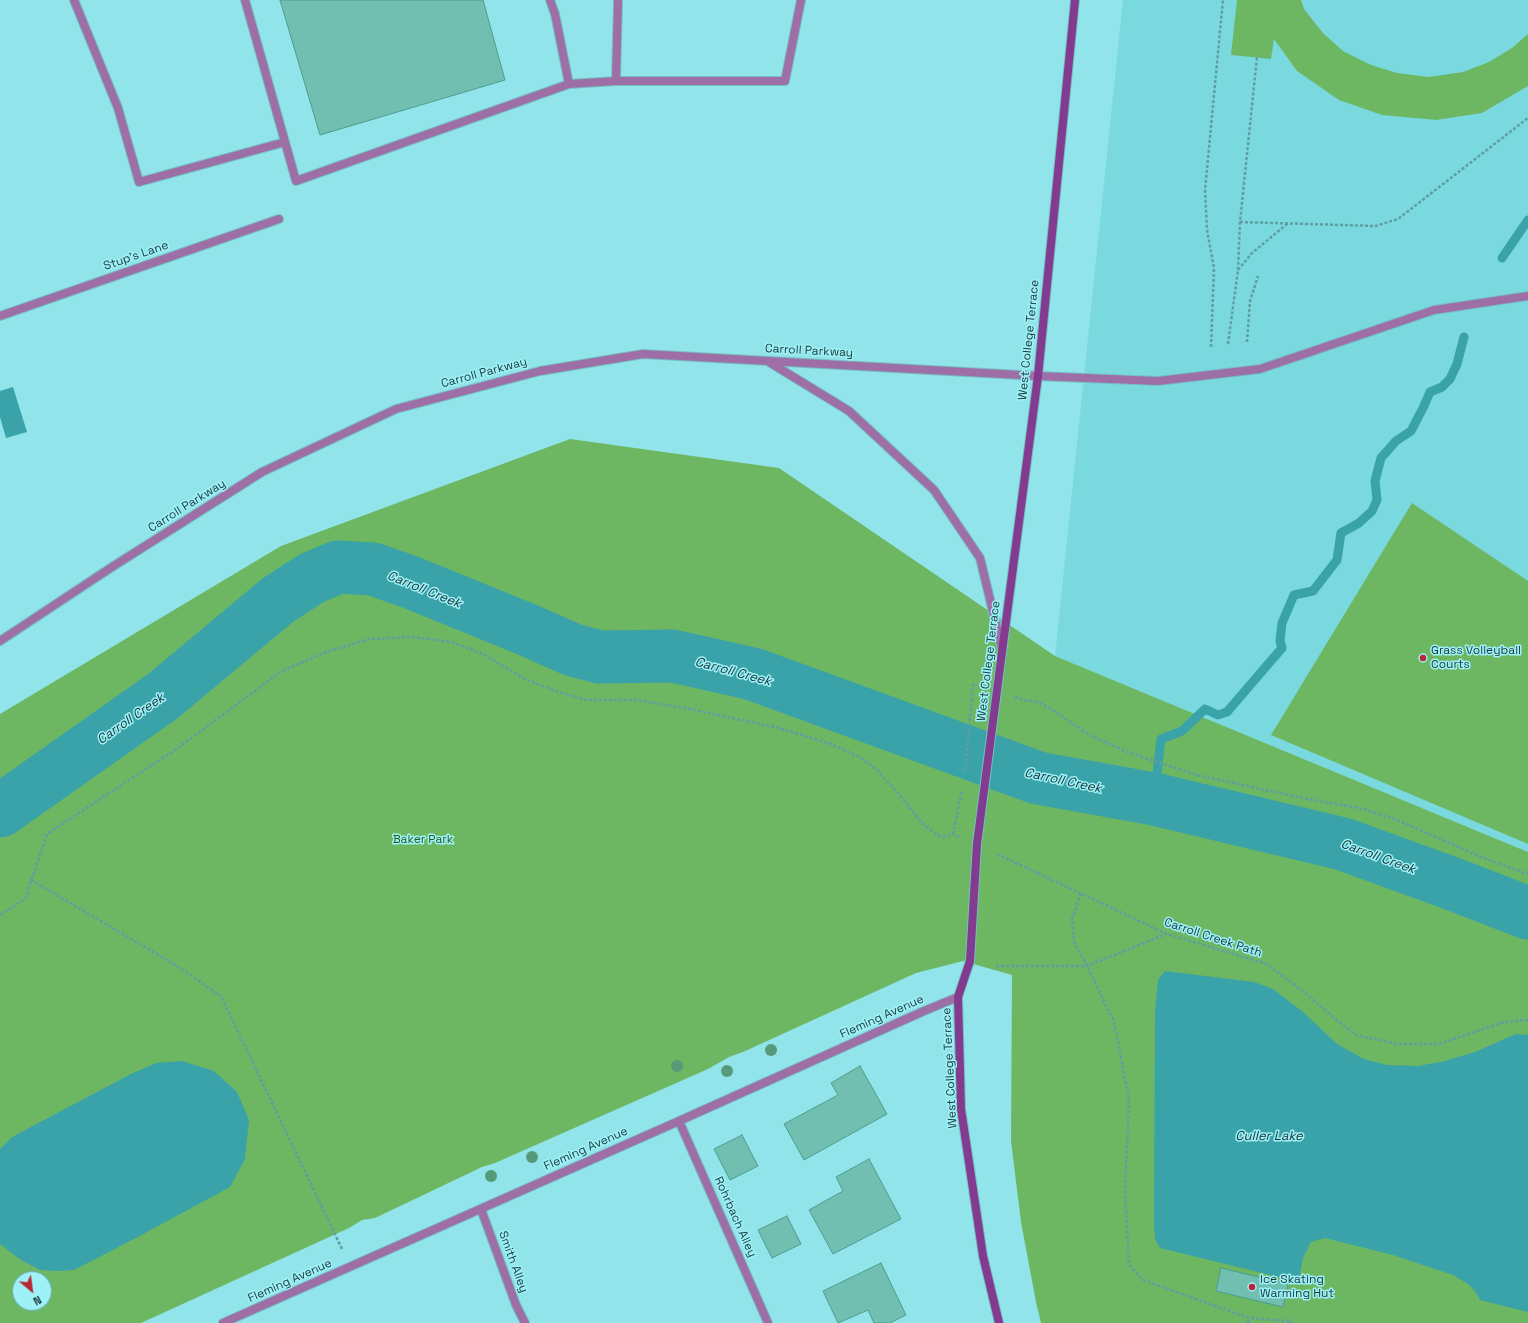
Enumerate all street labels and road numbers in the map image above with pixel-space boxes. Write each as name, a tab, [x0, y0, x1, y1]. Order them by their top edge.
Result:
street label: Stup's Lane	[102, 238, 170, 274]
street label: West College Terrace	[1016, 279, 1042, 401]
street label: Carroll Parkway	[764, 341, 854, 361]
street label: Carroll Parkway	[439, 355, 529, 391]
street label: Carroll Parkway	[146, 476, 228, 536]
street label: West College Terrace	[974, 600, 1004, 722]
street label: Carroll Creek Path	[1162, 915, 1264, 961]
street label: Fleming Avenue	[838, 992, 926, 1042]
street label: West College Terrace	[940, 1007, 960, 1129]
street label: Fleming Avenue	[542, 1124, 630, 1174]
street label: Rohrbach Alley	[711, 1174, 759, 1260]
street label: Smith Alley	[495, 1229, 531, 1295]
street label: Fleming Avenue	[246, 1256, 334, 1306]

